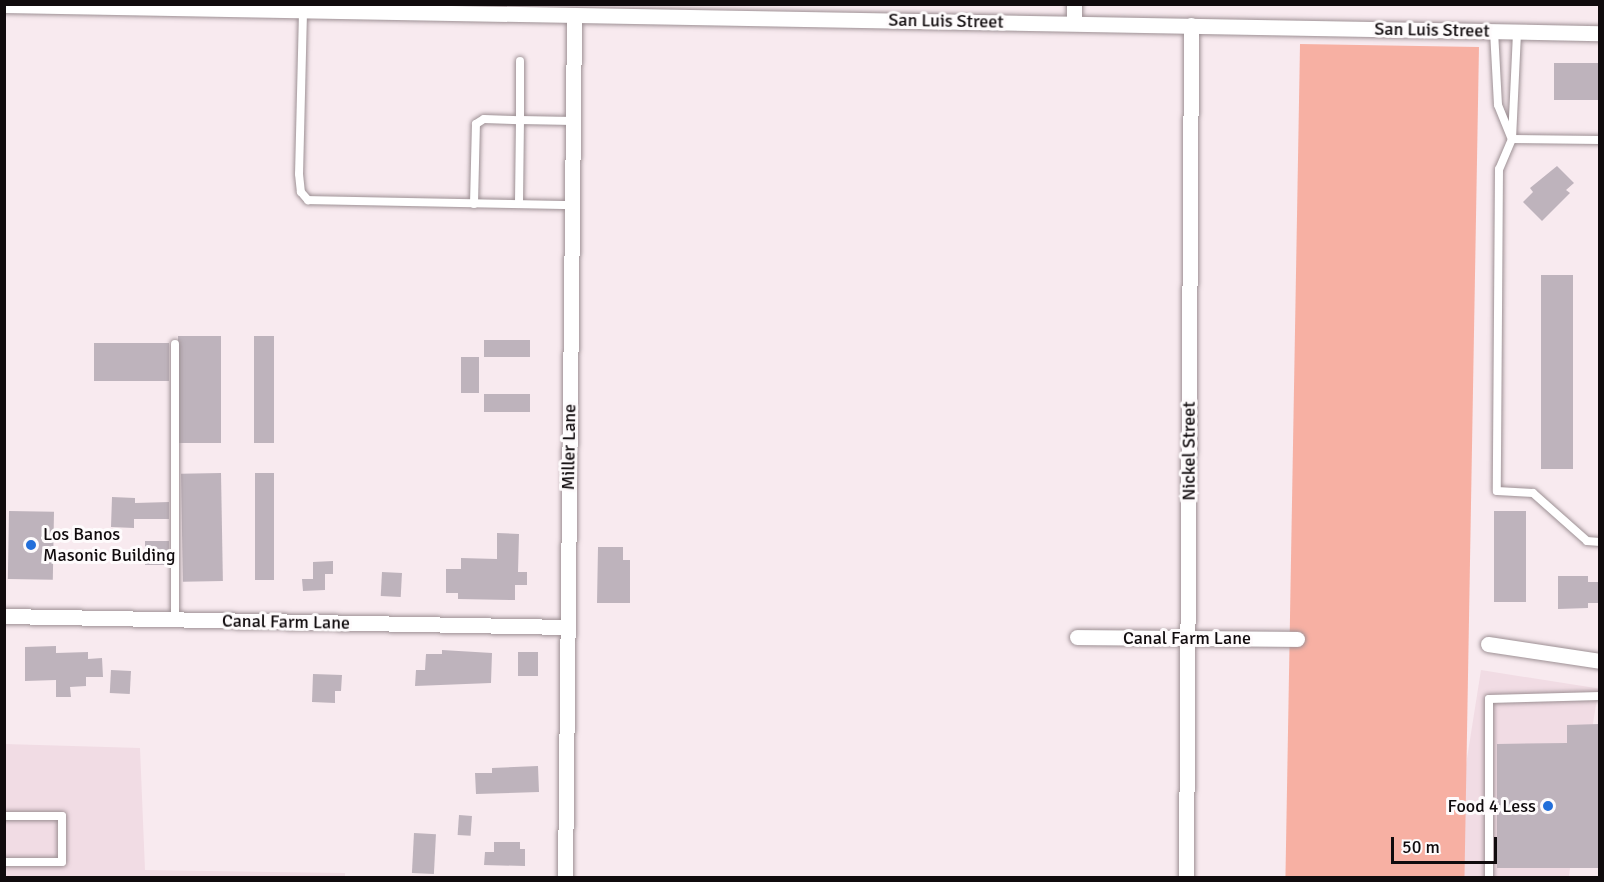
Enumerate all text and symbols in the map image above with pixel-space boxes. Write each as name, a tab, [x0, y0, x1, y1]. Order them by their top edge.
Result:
street label: San Luis Street	[888, 9, 1004, 33]
street label: San Luis Street	[1374, 18, 1490, 42]
street label: Nickel Street	[1178, 401, 1200, 501]
street label: Miller Lane	[557, 404, 581, 490]
place label: Los Banos Masonic Building	[43, 524, 175, 566]
marker: Los Banos Masonic Building	[24, 538, 38, 552]
street label: Canal Farm Lane	[222, 610, 350, 634]
street label: Canal Farm Lane	[1123, 627, 1251, 649]
place label: Food 4 Less	[1448, 795, 1536, 817]
marker: Food 4 Less	[1541, 799, 1555, 813]
scale bar	[1394, 825, 1500, 863]
text: 50 m	[1402, 836, 1440, 858]

